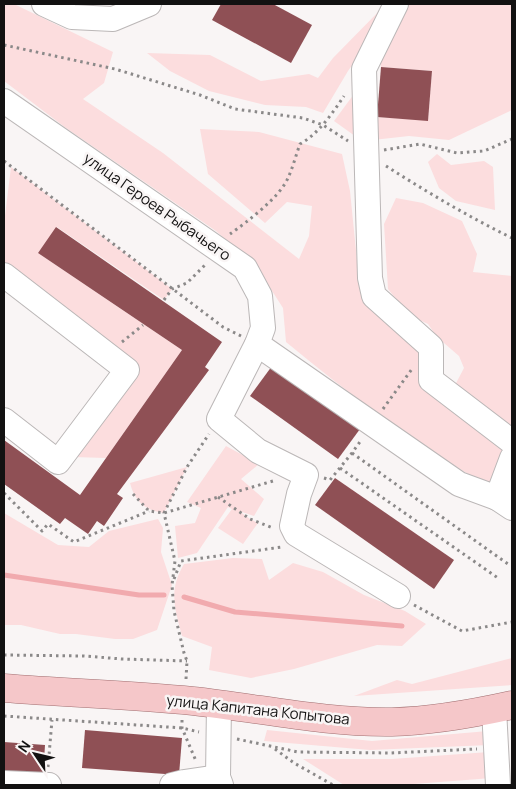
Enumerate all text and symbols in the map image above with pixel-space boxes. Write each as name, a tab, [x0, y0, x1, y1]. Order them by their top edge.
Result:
street label: улица Героев Рыбачьего	[79, 148, 235, 266]
street label: улица Капитана Копытова	[165, 689, 351, 730]
north arrow	[10, 729, 60, 779]
text: N	[13, 737, 35, 756]

